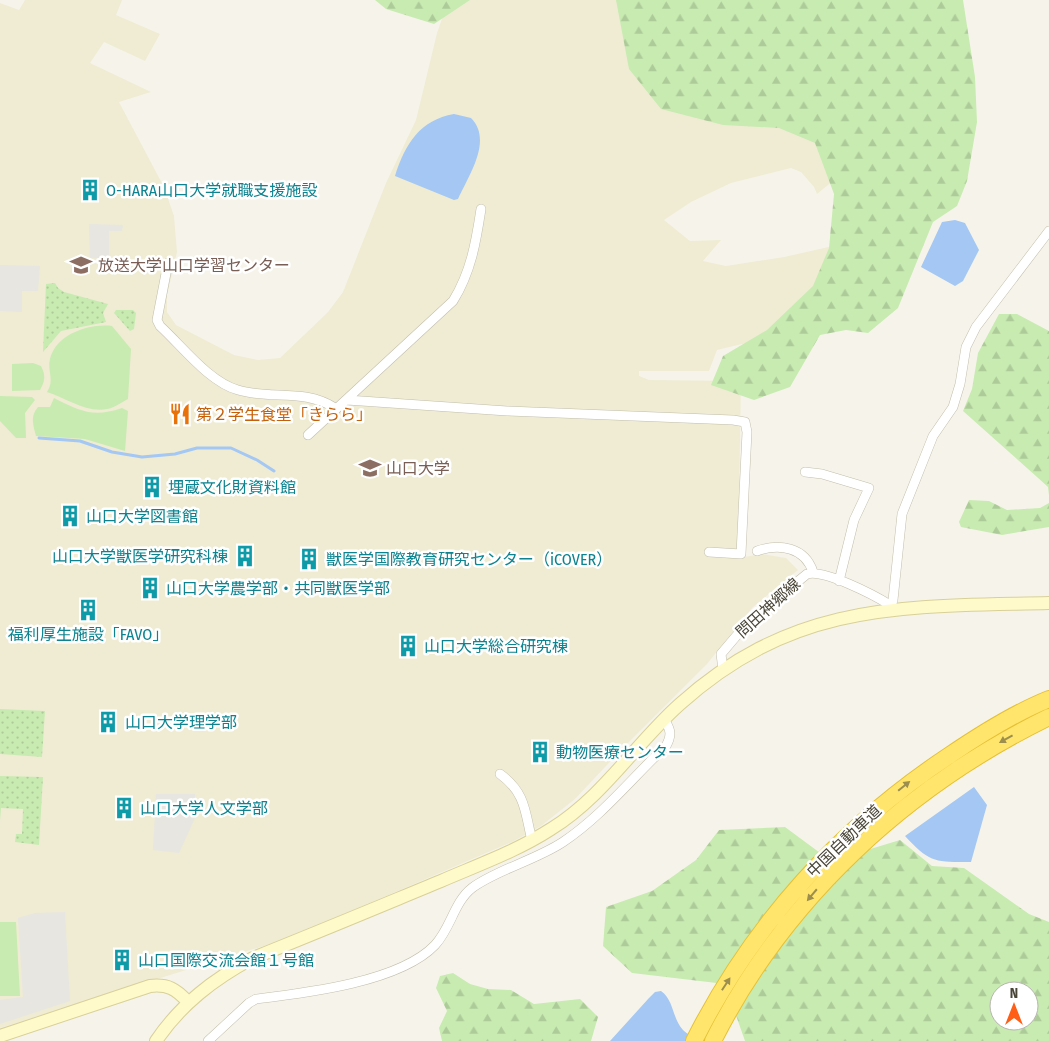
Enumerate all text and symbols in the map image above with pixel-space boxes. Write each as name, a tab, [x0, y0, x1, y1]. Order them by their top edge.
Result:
building icon: O-HARA山口大学就職支援施設	[77, 177, 103, 203]
place label: O-HARA山口大学就職支援施設	[106, 181, 317, 200]
school or university icon: 放送大学山口学習センター	[68, 252, 94, 278]
place label: 放送大学山口学習センター	[98, 256, 290, 275]
restaurant icon: 第２学生食堂「きらら」	[167, 401, 193, 427]
place label: 第２学生食堂「きらら」	[196, 405, 372, 424]
school or university icon: 山口大学	[357, 455, 383, 481]
place label: 山口大学	[386, 459, 450, 478]
building icon: 埋蔵文化財資料館	[139, 474, 165, 500]
place label: 埋蔵文化財資料館	[168, 478, 296, 497]
building icon: 山口大学図書館	[57, 503, 83, 529]
place label: 山口大学図書館	[86, 507, 198, 526]
building icon: 山口大学獣医学研究科棟	[232, 543, 258, 569]
building icon: 獣医学国際教育研究センター（iCOVER）	[296, 546, 322, 572]
place label: 山口大学獣医学研究科棟	[52, 547, 228, 566]
place label: 獣医学国際教育研究センター（iCOVER）	[326, 550, 612, 569]
street label: 問田神郷線	[732, 574, 804, 642]
building icon: 山口大学農学部・共同獣医学部	[137, 575, 163, 601]
place label: 山口大学農学部・共同獣医学部	[166, 579, 390, 598]
building icon: 福利厚生施設「FAVO」	[75, 597, 101, 623]
place label: 福利厚生施設「FAVO」	[8, 625, 168, 644]
building icon: 山口大学総合研究棟	[395, 633, 421, 659]
place label: 山口大学総合研究棟	[424, 637, 568, 656]
building icon: 山口大学理学部	[95, 709, 121, 735]
place label: 山口大学理学部	[125, 713, 237, 732]
one-way arrow	[998, 735, 1013, 743]
building icon: 動物医療センター	[527, 739, 553, 765]
place label: 動物医療センター	[556, 743, 684, 762]
one-way arrow	[898, 780, 911, 791]
building icon: 山口大学人文学部	[111, 795, 137, 821]
place label: 山口大学人文学部	[140, 799, 268, 818]
street label: 中国自動車道	[803, 801, 885, 881]
one-way arrow	[807, 889, 818, 901]
building icon: 山口国際交流会館１号館	[109, 947, 135, 973]
place label: 山口国際交流会館１号館	[138, 951, 314, 970]
one-way arrow	[722, 977, 731, 990]
north arrow	[989, 981, 1039, 1031]
text: N	[1010, 985, 1018, 1002]

